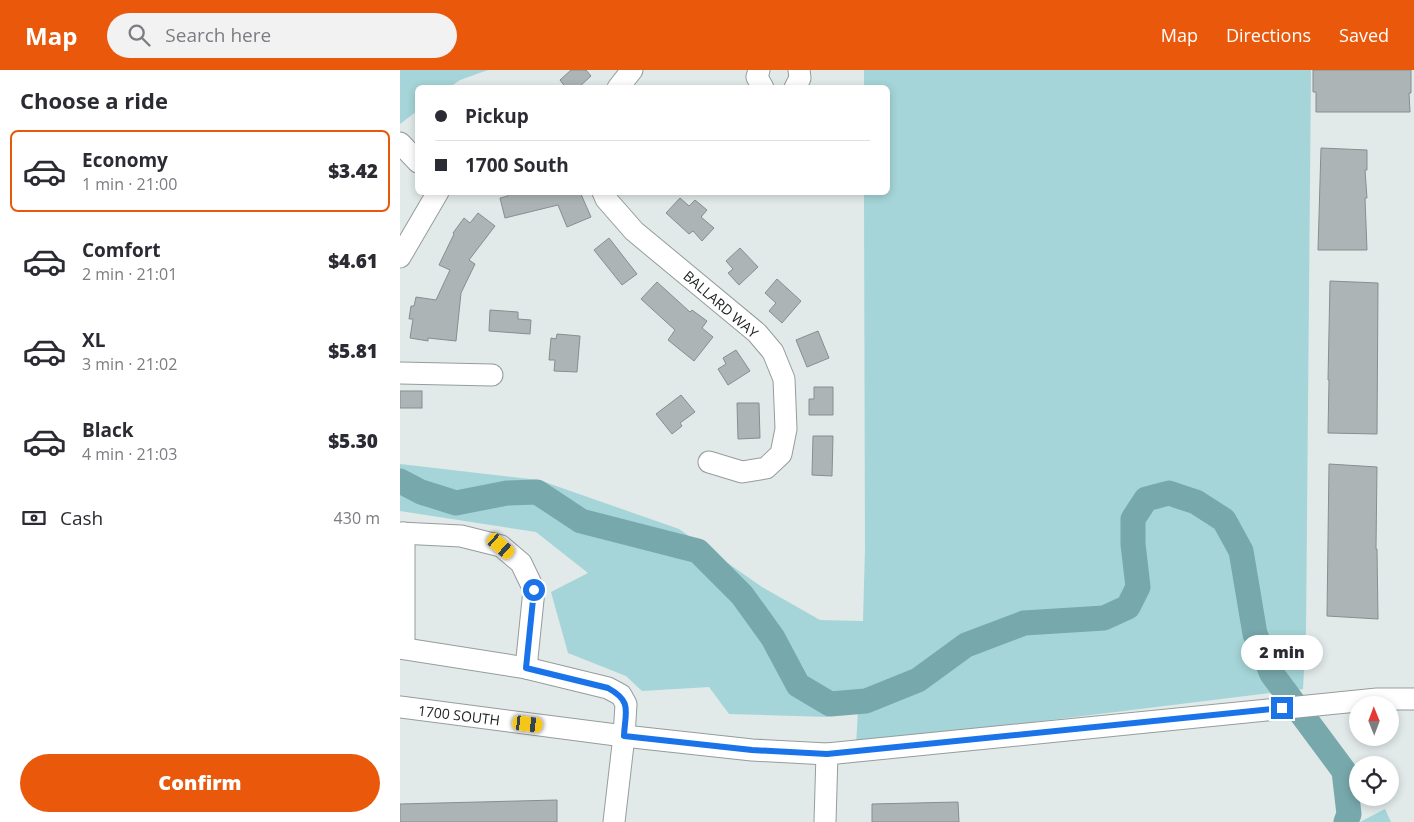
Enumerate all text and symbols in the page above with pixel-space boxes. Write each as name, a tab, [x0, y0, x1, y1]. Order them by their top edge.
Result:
search box	[107, 13, 457, 58]
text: Map	[25, 19, 77, 52]
icon: search	[125, 21, 153, 49]
text: Search here	[165, 22, 271, 48]
text: Map	[1161, 23, 1198, 47]
text: Directions	[1226, 23, 1311, 47]
text: Saved	[1339, 23, 1389, 47]
text: Choose a ride	[20, 85, 168, 115]
text: Pickup	[465, 103, 529, 129]
text: Economy	[82, 147, 168, 173]
icon: car	[22, 149, 67, 194]
text: 1700 South	[465, 152, 569, 178]
text: $3.42	[328, 158, 378, 184]
text: 1 min · 21:00	[82, 173, 177, 195]
text: Comfort	[82, 237, 161, 263]
icon: car	[22, 239, 67, 284]
text: $4.61	[328, 248, 378, 274]
text: 2 min · 21:01	[82, 263, 177, 285]
street label: BALLARD WAY	[680, 266, 763, 342]
text: XL	[82, 327, 105, 353]
icon: car	[22, 329, 67, 374]
text: $5.81	[328, 338, 378, 364]
text: 3 min · 21:02	[82, 353, 177, 375]
text: Black	[82, 417, 134, 443]
icon: car	[22, 419, 67, 464]
text: $5.30	[328, 428, 378, 454]
text: 4 min · 21:03	[82, 443, 177, 465]
icon: cash	[20, 504, 48, 532]
text: Cash	[60, 505, 103, 531]
text: 430 m	[334, 507, 380, 529]
car	[484, 530, 517, 562]
route start	[523, 579, 545, 601]
callout: 2 min	[1241, 636, 1323, 670]
text: 2 min	[1259, 641, 1305, 663]
north arrow	[1349, 696, 1399, 746]
map controls	[1349, 696, 1399, 806]
route end	[1271, 697, 1293, 719]
street label: 1700 SOUTH	[417, 701, 501, 729]
car	[512, 715, 543, 733]
button: Confirm	[20, 754, 380, 812]
button: locate	[1349, 756, 1399, 806]

